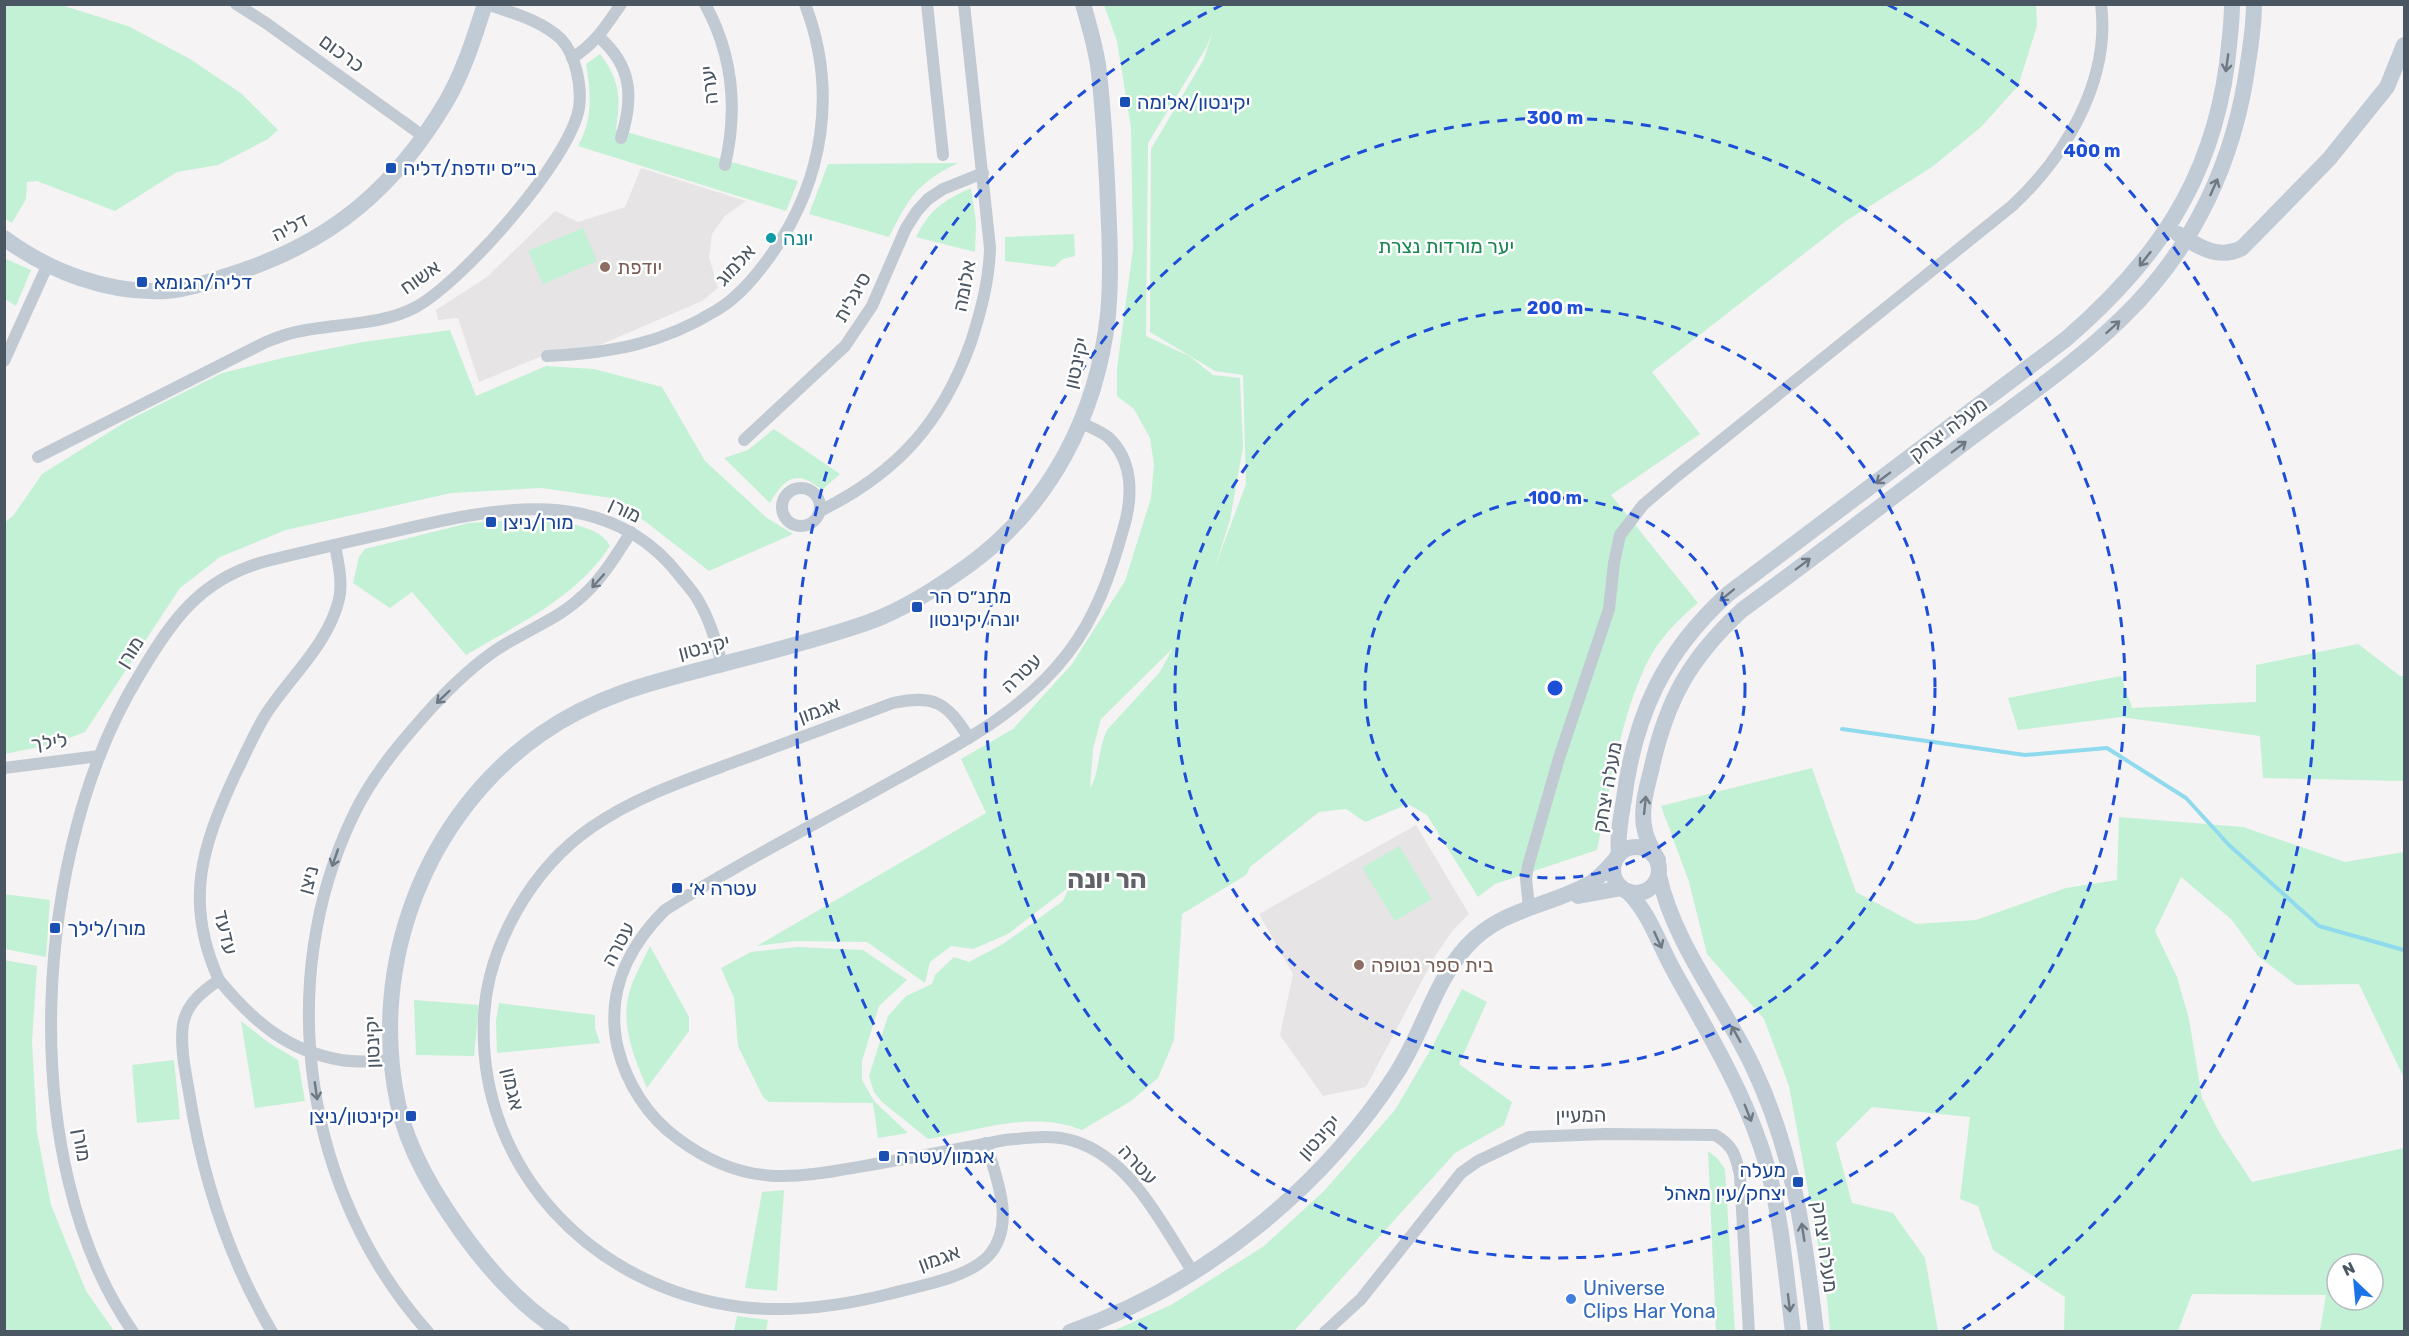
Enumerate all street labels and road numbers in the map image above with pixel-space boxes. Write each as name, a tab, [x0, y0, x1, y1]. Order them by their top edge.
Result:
street label: כרכום	[315, 29, 369, 77]
street label: יערה	[695, 64, 723, 106]
street label: דליה	[267, 208, 313, 246]
street label: אלמוג	[710, 239, 760, 291]
street label: אשוח	[395, 255, 445, 299]
street label: אלומה	[947, 258, 981, 314]
street label: סיגלית	[828, 267, 876, 327]
street label: יקינטון	[1058, 335, 1094, 391]
street label: מעלה יצחק	[1904, 392, 1992, 466]
street label: מורן	[605, 492, 645, 528]
street label: יקינטון	[676, 629, 732, 665]
street label: מורן	[111, 632, 149, 672]
street label: עטרה	[996, 648, 1046, 698]
street label: אגמון	[795, 691, 843, 729]
street label: לילך	[29, 728, 69, 756]
street label: מעלה יצחק	[1587, 740, 1627, 834]
street label: ניצן	[293, 863, 323, 897]
street label: עדעד	[209, 907, 243, 957]
street label: עטרה	[596, 918, 640, 970]
street label: יקינטון	[359, 1015, 385, 1069]
street label: אגמון	[496, 1065, 530, 1113]
street label: המעיין	[1555, 1103, 1607, 1127]
street label: יקינטון	[1293, 1110, 1345, 1164]
street label: מורן	[67, 1127, 97, 1163]
street label: עטרה	[1113, 1139, 1163, 1189]
street label: מעלה יצחק	[1807, 1200, 1843, 1294]
street label: אגמון	[915, 1239, 963, 1277]

